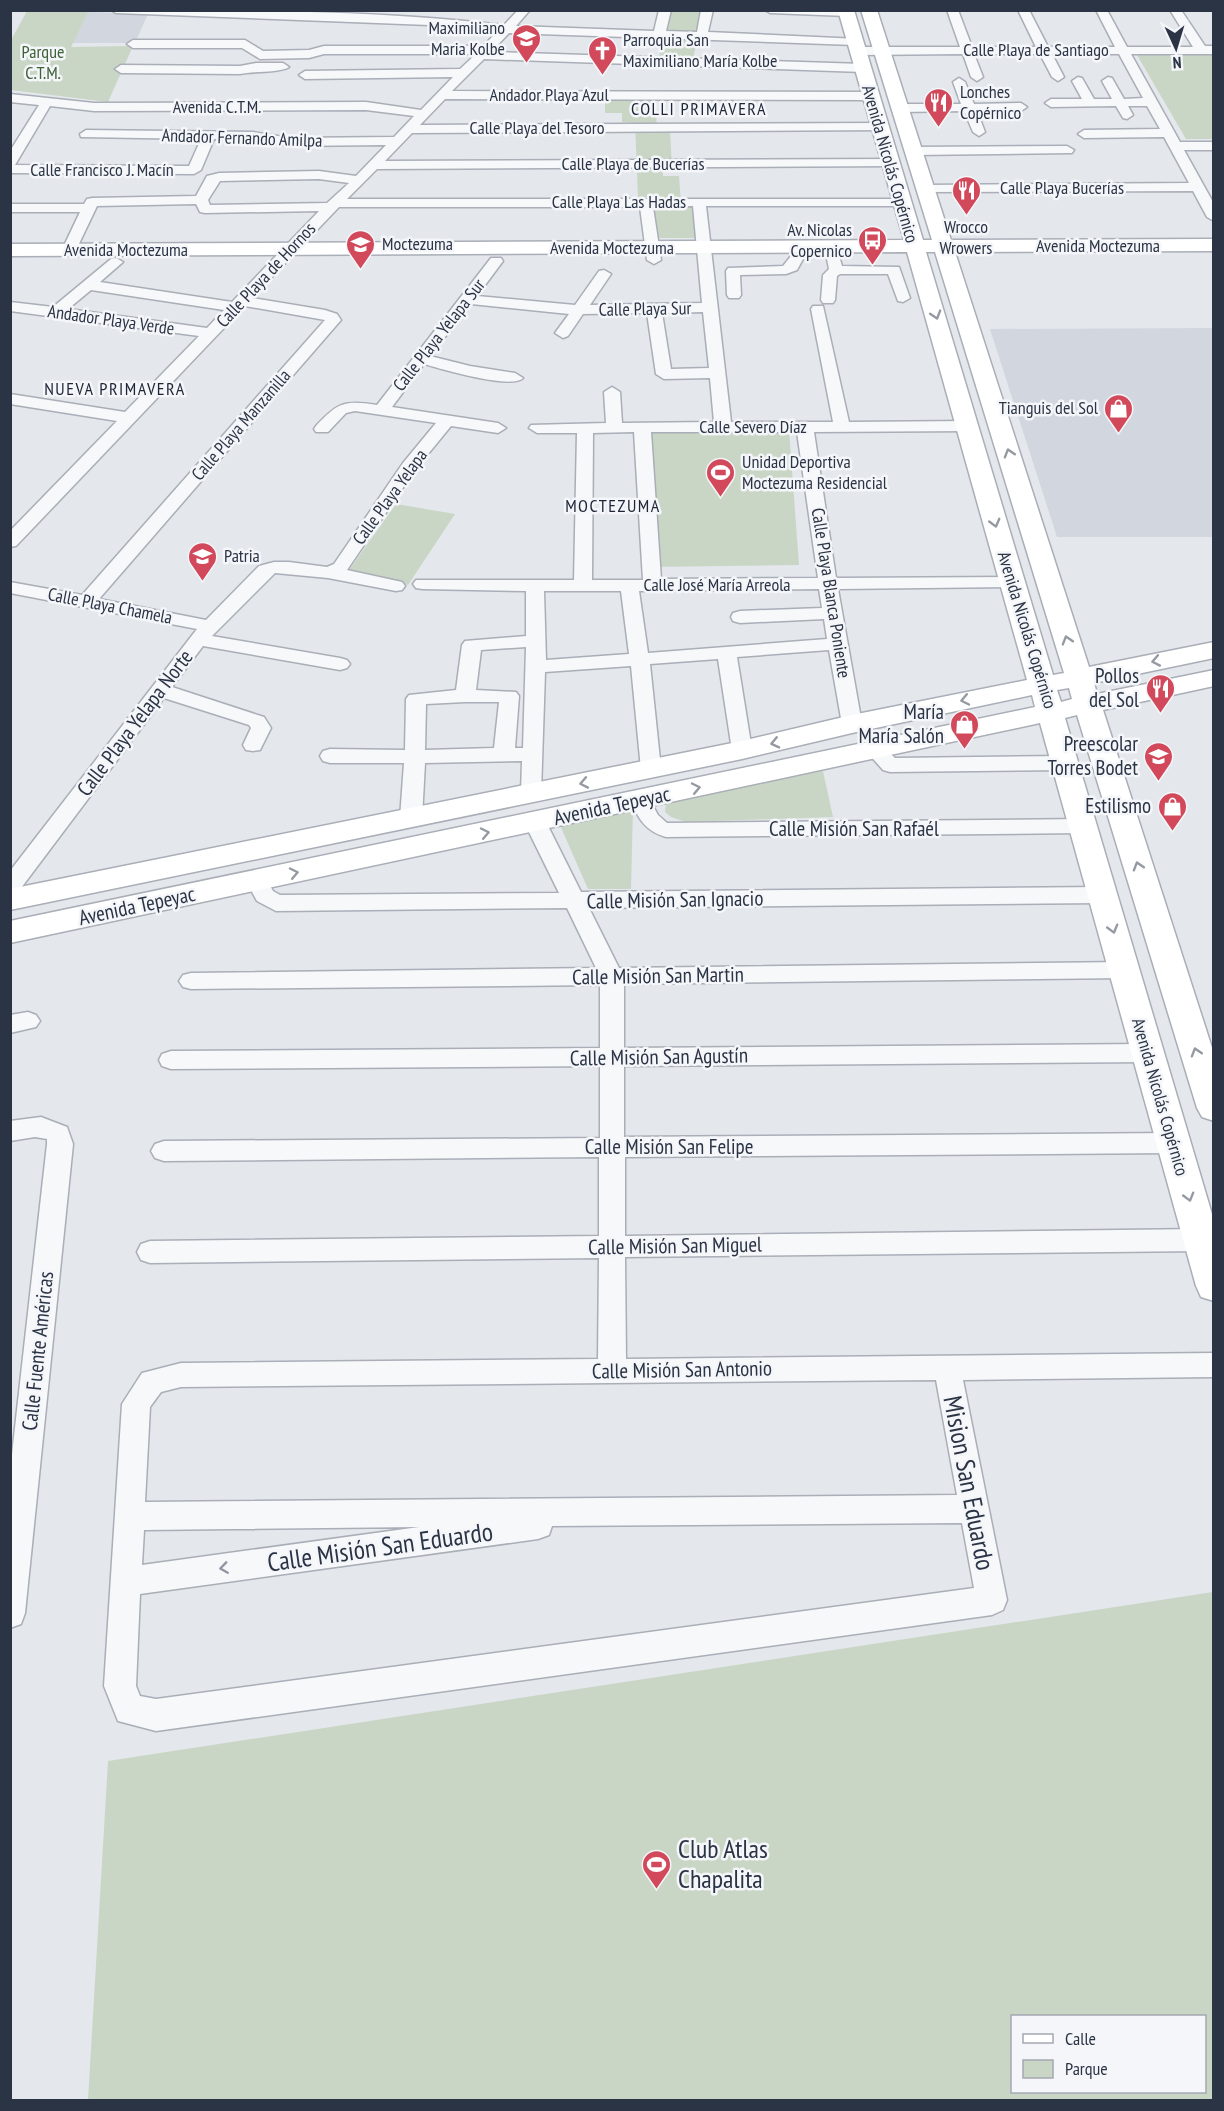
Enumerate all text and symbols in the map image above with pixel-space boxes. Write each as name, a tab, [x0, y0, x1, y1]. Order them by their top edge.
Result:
place label: Maximiliano Maria Kolbe	[428, 16, 505, 60]
north arrow	[1146, 18, 1206, 78]
school or university icon: Maximiliano Maria Kolbe	[510, 22, 542, 64]
place label: Parroquia San Maximiliano María Kolbe	[623, 28, 777, 72]
church icon: Parroquia San Maximiliano María Kolbe	[586, 34, 618, 76]
street label: Calle Playa de Santiago	[963, 38, 1109, 61]
park label: Parque C.T.M.	[22, 40, 64, 84]
text: N	[1172, 53, 1182, 73]
place label: Lonches Copérnico	[960, 80, 1022, 124]
street label: Avenida Nicolás Copérnico	[857, 82, 924, 246]
street label: Andador Playa Azul	[489, 83, 609, 106]
restaurant icon: Lonches Copérnico	[923, 86, 955, 128]
street label: Avenida C.T.M.	[173, 95, 261, 118]
district label: COLLI PRIMAVERA	[631, 97, 767, 120]
street label: Calle Playa del Tesoro	[469, 116, 605, 139]
street label: Andador Fernando Amilpa	[161, 123, 323, 152]
street label: Calle Playa de Bucerías	[561, 152, 705, 175]
street label: Calle Francisco J. Macín	[30, 158, 174, 181]
restaurant icon: Wrocco Wrowers	[950, 174, 982, 216]
street label: Calle Playa Bucerías	[1000, 176, 1124, 199]
street label: Calle Playa Las Hadas	[552, 190, 686, 213]
place label: Wrocco Wrowers	[940, 215, 992, 259]
street label: Calle Playa de Hornos	[211, 217, 320, 332]
place label: Av. Nicolas Copernico	[787, 218, 852, 262]
bus stop icon: Av. Nicolas Copernico	[857, 224, 889, 266]
school or university icon: Moctezuma	[345, 228, 377, 270]
place label: Moctezuma	[382, 232, 453, 255]
street label: Avenida Moctezuma	[1036, 234, 1160, 257]
street label: Avenida Moctezuma	[550, 236, 674, 259]
street label: Avenida Moctezuma	[64, 238, 188, 261]
street label: Calle Playa Yelapa Sur	[387, 274, 490, 396]
street label: Calle Playa Sur	[599, 296, 692, 321]
street label: Andador Playa Verde	[46, 299, 176, 340]
one-way arrow	[929, 309, 941, 320]
street label: Calle Playa Manzanilla	[186, 364, 295, 485]
district label: NUEVA PRIMAVERA	[44, 377, 186, 400]
shop icon: Tianguis del Sol	[1103, 392, 1135, 434]
place label: Tianguis del Sol	[999, 396, 1099, 419]
street label: Calle Severo Díaz	[699, 415, 807, 438]
street label: Calle Playa Yelapa	[347, 444, 432, 549]
one-way arrow	[1004, 448, 1016, 459]
place label: Unidad Deportiva Moctezuma Residencial	[742, 450, 888, 494]
sports icon: Unidad Deportiva Moctezuma Residencial	[705, 456, 737, 498]
district label: MOCTEZUMA	[565, 494, 661, 517]
street label: Calle Playa Blanca Poniente	[807, 506, 856, 680]
one-way arrow	[988, 517, 1000, 528]
school or university icon: Patria	[187, 540, 219, 582]
place label: Patria	[224, 544, 260, 567]
street label: Avenida Nicolás Copérnico	[993, 548, 1062, 711]
street label: Calle José María Arreola	[643, 573, 791, 596]
street label: Calle Playa Chamela	[46, 582, 174, 629]
one-way arrow	[1062, 635, 1074, 646]
street label: Calle Playa Yelapa Norte	[71, 644, 199, 801]
one-way arrow	[1151, 654, 1161, 667]
place label: Pollos del Sol	[1089, 662, 1139, 713]
restaurant icon: Pollos del Sol	[1144, 672, 1176, 714]
one-way arrow	[960, 693, 970, 706]
place label: María María Salón	[858, 698, 944, 749]
shop icon: María María Salón	[949, 708, 981, 750]
place label: Preescolar Torres Bodet	[1047, 730, 1138, 781]
one-way arrow	[770, 735, 780, 748]
school or university icon: Preescolar Torres Bodet	[1143, 740, 1175, 782]
one-way arrow	[579, 775, 589, 788]
street label: Avenida Tepeyac	[551, 780, 673, 831]
one-way arrow	[691, 783, 701, 796]
shop icon: Estilismo	[1156, 790, 1188, 832]
place label: Estilismo	[1085, 792, 1151, 819]
street label: Calle Misión San Rafaél	[769, 815, 939, 842]
one-way arrow	[479, 827, 489, 840]
one-way arrow	[1133, 861, 1145, 872]
one-way arrow	[289, 867, 299, 880]
street label: Avenida Tepeyac	[76, 880, 198, 931]
street label: Calle Misión San Ignacio	[586, 884, 764, 915]
one-way arrow	[1106, 923, 1118, 934]
street label: Calle Misión San Martin	[572, 961, 744, 990]
street label: Avenida Nicolás Copérnico	[1127, 1015, 1194, 1179]
street label: Calle Misión San Agustín	[570, 1041, 748, 1072]
one-way arrow	[1191, 1047, 1203, 1058]
street label: Calle Misión San Felipe	[585, 1133, 753, 1160]
one-way arrow	[1181, 1192, 1194, 1202]
street label: Calle Misión San Miguel	[588, 1230, 762, 1261]
street label: Calle Fuente Américas	[16, 1270, 59, 1432]
street label: Calle Misión San Antonio	[592, 1354, 772, 1385]
street label: Mision San Eduardo	[936, 1393, 1003, 1573]
street label: Calle Misión San Eduardo	[265, 1514, 495, 1579]
one-way arrow	[219, 1562, 228, 1574]
place label: Club Atlas Chapalita	[678, 1832, 768, 1895]
sports icon: Club Atlas Chapalita	[641, 1848, 673, 1890]
legend	[1011, 2015, 1206, 2093]
text: Calle	[1065, 2027, 1096, 2050]
text: Parque	[1065, 2057, 1108, 2080]

